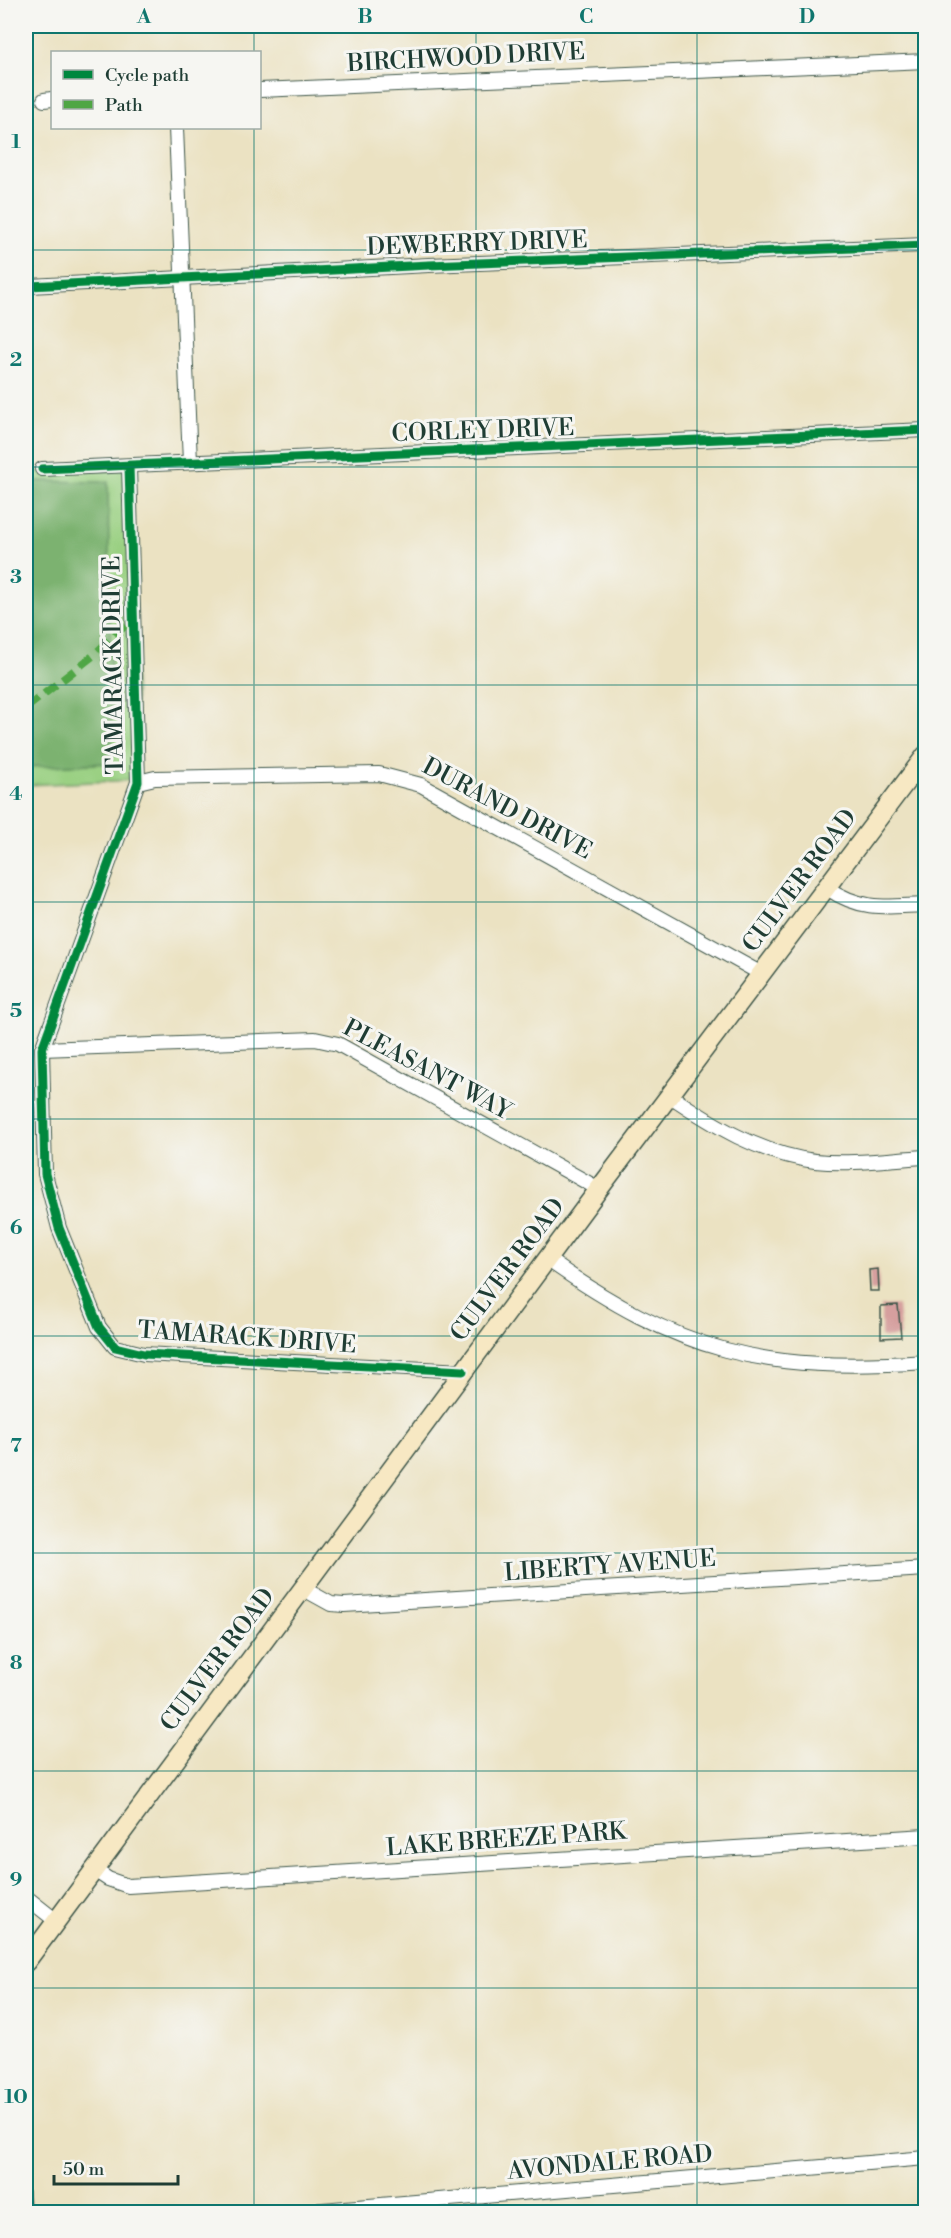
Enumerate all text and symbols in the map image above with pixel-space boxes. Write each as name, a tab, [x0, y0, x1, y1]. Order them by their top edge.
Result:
text: A	[136, 5, 152, 30]
text: B	[357, 5, 373, 30]
text: C	[579, 5, 593, 30]
text: D	[799, 5, 815, 30]
street label: BIRCHWOOD DRIVE	[345, 37, 586, 79]
legend	[51, 51, 261, 129]
text: Cycle path	[105, 64, 189, 87]
text: Path	[105, 94, 143, 117]
text: 1	[11, 130, 21, 155]
street label: DEWBERRY DRIVE	[366, 225, 588, 263]
text: 2	[10, 348, 22, 373]
street label: CORLEY DRIVE	[391, 413, 575, 449]
street label: TAMARACK DRIVE	[97, 555, 131, 775]
text: 3	[10, 565, 22, 590]
street label: DURAND DRIVE	[417, 752, 597, 866]
text: 4	[9, 782, 23, 807]
street label: CULVER ROAD	[736, 803, 864, 959]
text: 5	[10, 999, 22, 1024]
street label: PLEASANT WAY	[338, 1013, 517, 1128]
street label: CULVER ROAD	[444, 1192, 572, 1348]
text: 6	[10, 1216, 23, 1241]
street label: TAMARACK DRIVE	[137, 1315, 357, 1361]
text: 7	[10, 1434, 22, 1459]
street label: LIBERTY AVENUE	[503, 1544, 717, 1588]
street label: CULVER ROAD	[154, 1582, 282, 1738]
text: 8	[10, 1651, 23, 1676]
street label: LAKE BREEZE PARK	[385, 1817, 629, 1863]
text: 9	[10, 1868, 22, 1893]
text: 10	[4, 2085, 28, 2110]
street label: AVONDALE ROAD	[505, 2139, 714, 2187]
scale bar	[54, 2148, 178, 2186]
text: 50 m	[63, 2158, 105, 2181]

